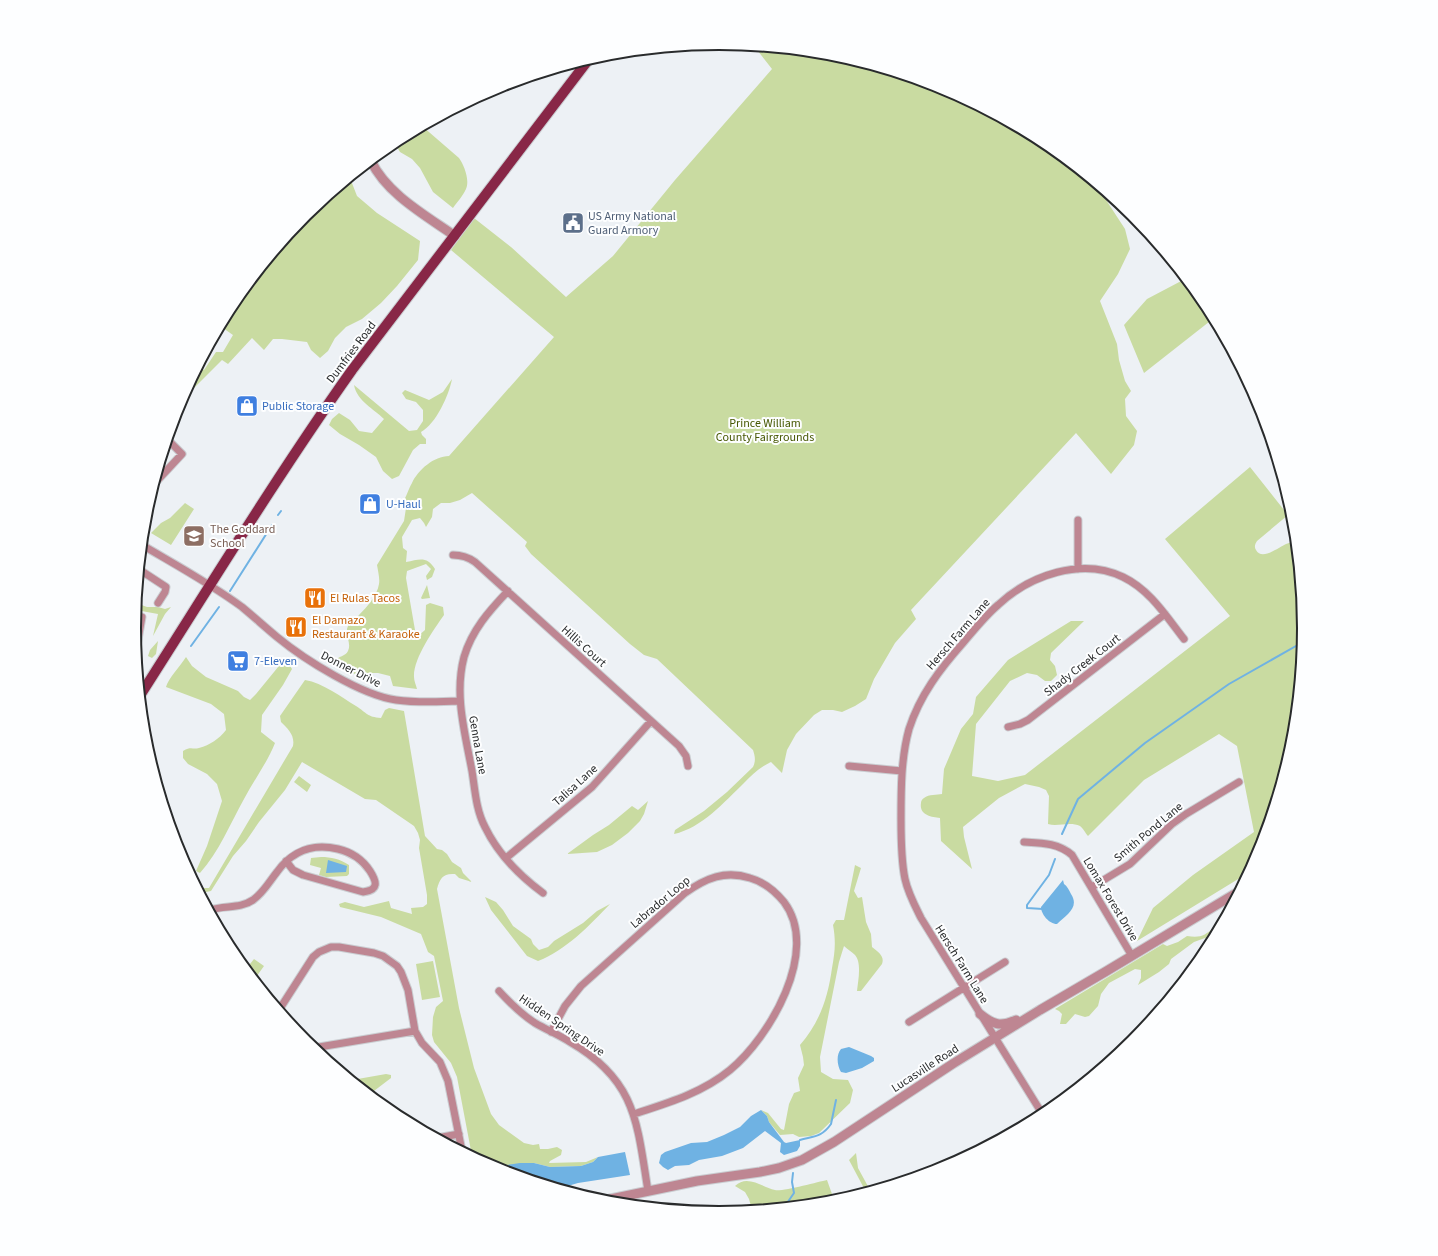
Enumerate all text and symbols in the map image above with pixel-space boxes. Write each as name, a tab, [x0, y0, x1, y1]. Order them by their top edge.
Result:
place label: US Army National Guard Armory	[588, 208, 676, 239]
public building icon: US Army National Guard Armory	[560, 210, 586, 236]
street label: Dumfries Road	[322, 318, 380, 387]
shop icon: Public Storage	[234, 393, 260, 419]
place label: Public Storage	[262, 398, 334, 415]
park label: Prince William County Fairgrounds	[716, 415, 814, 446]
shop icon: U-Haul	[357, 491, 383, 517]
place label: U-Haul	[386, 496, 421, 513]
place label: The Goddard School	[210, 521, 275, 552]
school or university icon: The Goddard School	[181, 523, 207, 549]
restaurant icon: El Rulas Tacos	[302, 585, 328, 611]
place label: El Rulas Tacos	[330, 590, 400, 607]
street label: Hersch Farm Lane	[923, 595, 994, 674]
place label: El Damazo Restaurant & Karaoke	[312, 612, 420, 643]
restaurant icon: El Damazo Restaurant & Karaoke	[283, 614, 309, 640]
street label: Hillis Court	[557, 622, 610, 671]
street label: Shady Creek Court	[1040, 630, 1124, 701]
street label: Donner Drive	[318, 647, 384, 692]
supermarket icon: 7-Eleven	[225, 648, 251, 674]
place label: 7-Eleven	[254, 653, 297, 670]
street label: Genna Lane	[464, 714, 491, 776]
street label: Talisa Lane	[549, 760, 602, 810]
street label: Smith Pond Lane	[1110, 798, 1187, 866]
street label: Lomax Forest Drive	[1079, 854, 1142, 945]
street label: Labrador Loop	[627, 872, 694, 933]
street label: Hersch Farm Lane	[931, 922, 993, 1007]
street label: Hidden Spring Drive	[515, 990, 608, 1061]
street label: Lucasville Road	[888, 1040, 962, 1097]

